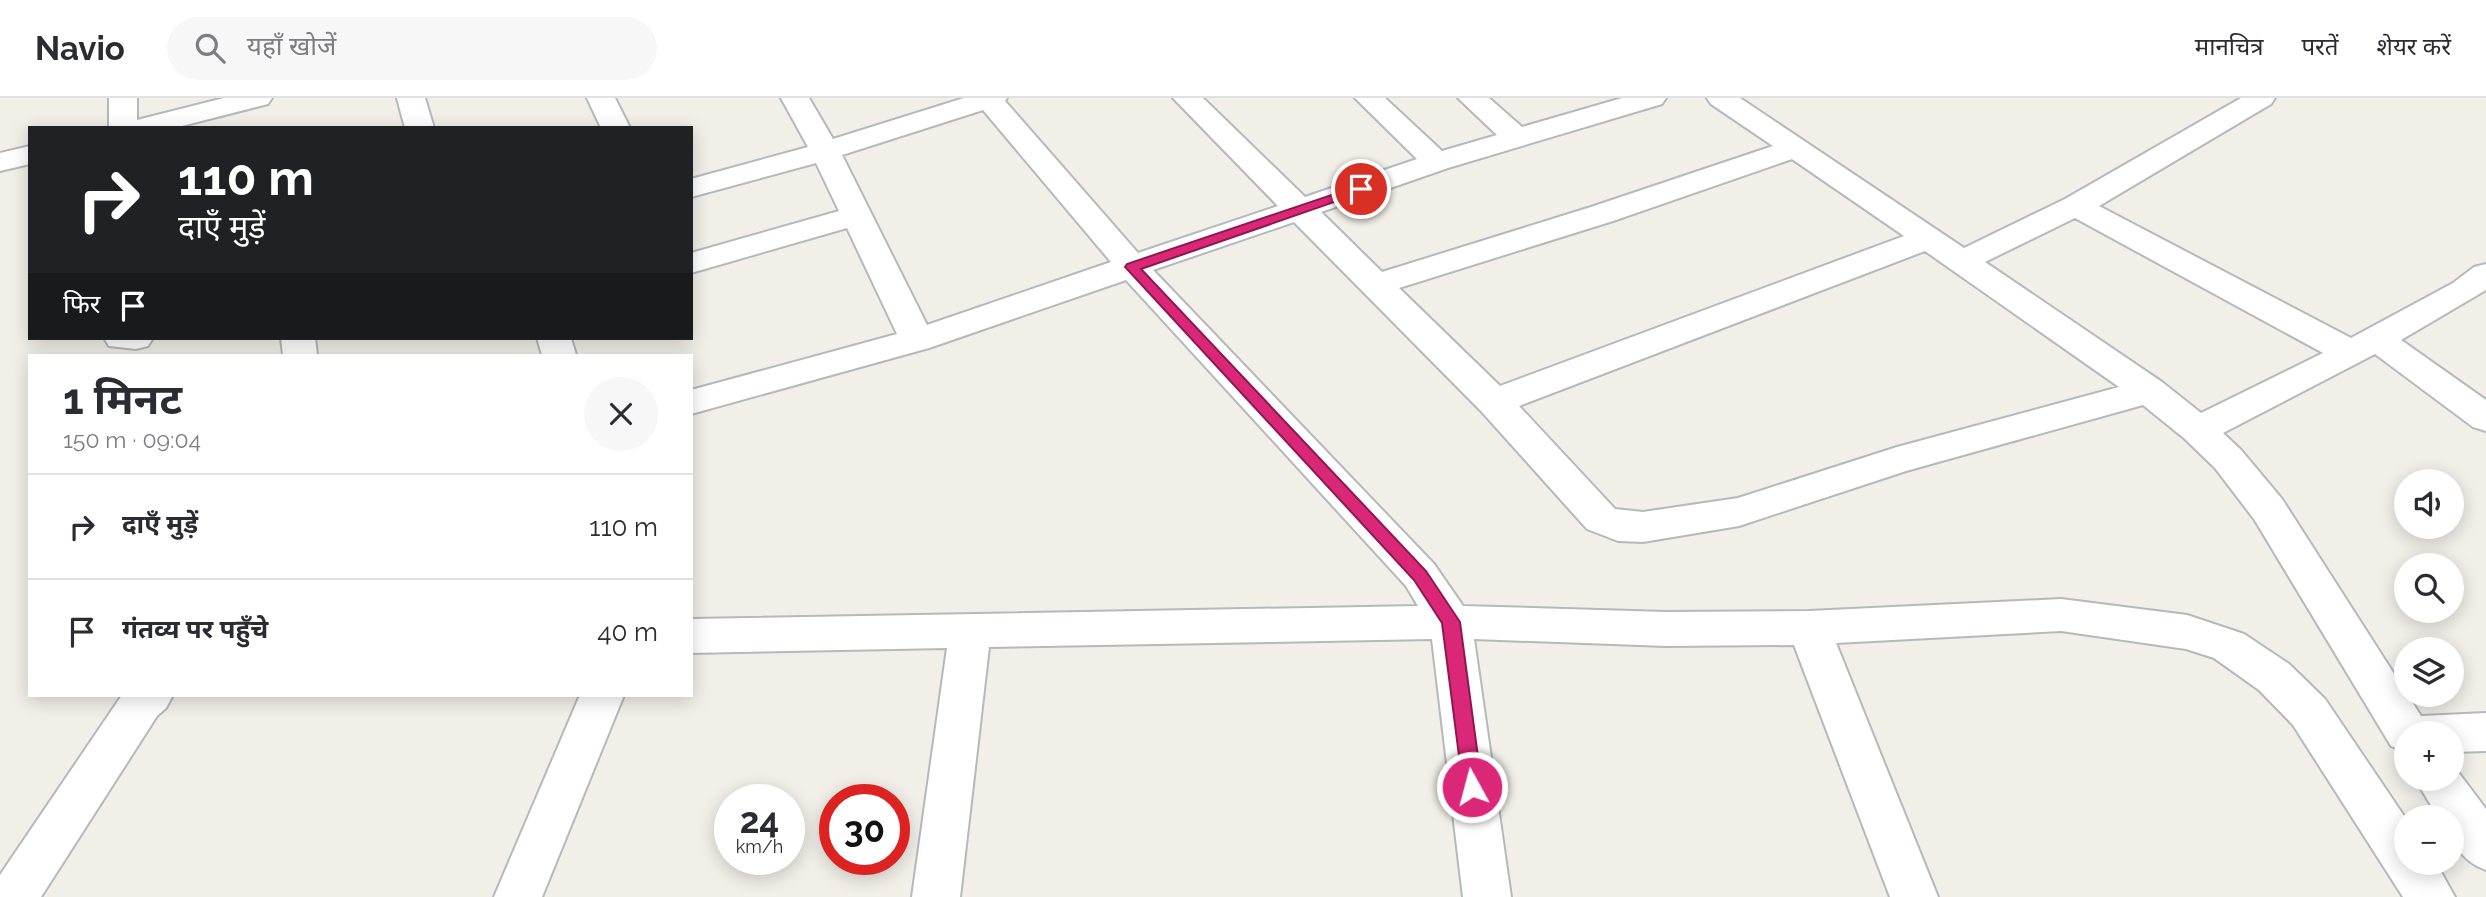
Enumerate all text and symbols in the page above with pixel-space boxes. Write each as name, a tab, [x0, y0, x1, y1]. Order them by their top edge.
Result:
search box	[167, 17, 657, 80]
text: Navio	[35, 29, 125, 68]
icon: search	[191, 29, 229, 67]
text: यहाँ खोजें	[247, 31, 336, 61]
text: मानचित्र	[2195, 32, 2263, 61]
text: परतें	[2301, 32, 2339, 61]
text: शेयर करें	[2377, 32, 2451, 61]
text: 110 m	[178, 149, 314, 206]
icon: right	[63, 154, 154, 245]
pin	[1331, 159, 1391, 219]
icon: arrive	[1342, 170, 1380, 208]
text: दाएँ मुड़ें	[178, 208, 265, 245]
icon: arrive	[114, 287, 152, 325]
text: फिर	[63, 289, 100, 319]
text: 1 मिनट	[63, 375, 182, 424]
button: close	[584, 377, 658, 451]
text: 150 m · 09:04	[63, 426, 201, 453]
map controls	[2394, 469, 2464, 875]
button: sound	[2394, 469, 2464, 539]
icon: right	[63, 508, 101, 546]
text: दाएँ मुड़ें	[122, 509, 198, 539]
text: 110 m	[589, 512, 658, 542]
button: search	[2394, 553, 2464, 623]
icon: arrive	[63, 613, 101, 651]
text: गंतव्य पर पहुँचे	[122, 614, 268, 644]
text: 40 m	[597, 617, 658, 647]
button: layers	[2394, 637, 2464, 707]
button: +	[2394, 721, 2464, 791]
position arrow	[1435, 750, 1509, 824]
speed limit sign: 30	[819, 784, 910, 875]
text: 24	[740, 800, 779, 841]
button: −	[2394, 805, 2464, 875]
text: km/h	[736, 836, 783, 857]

